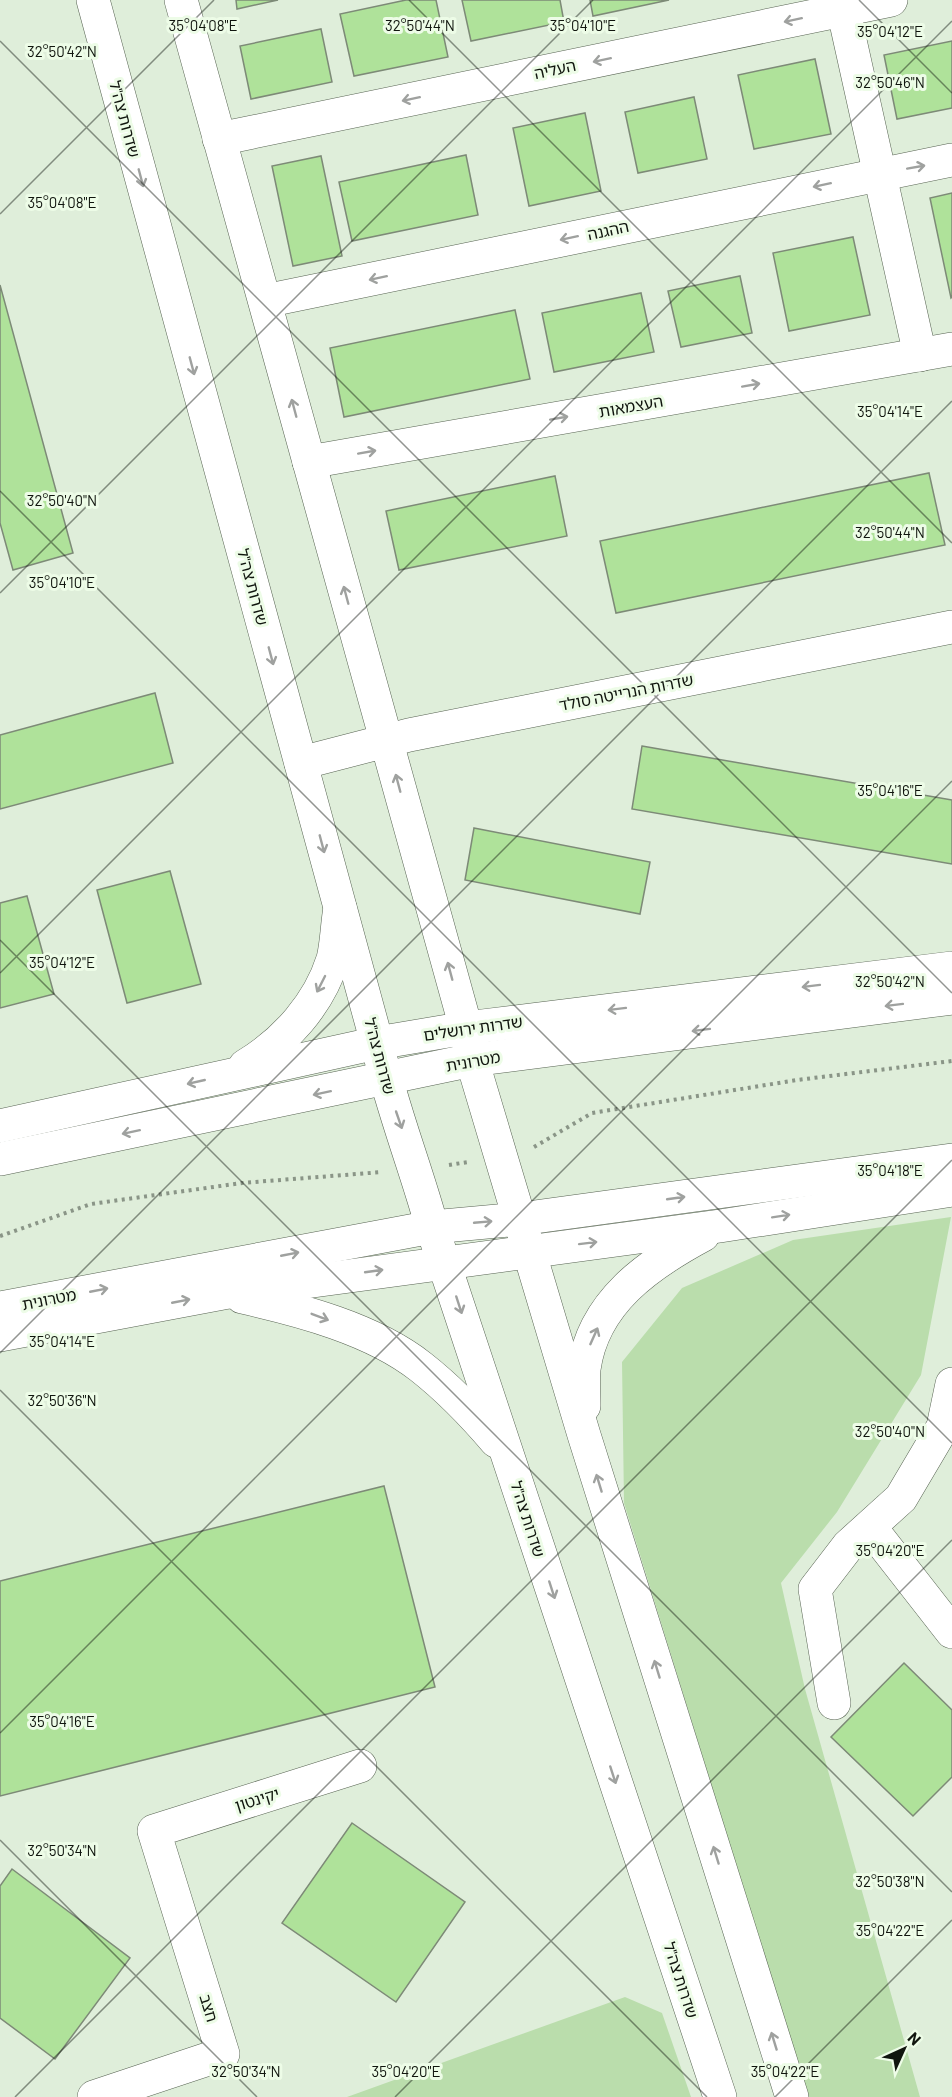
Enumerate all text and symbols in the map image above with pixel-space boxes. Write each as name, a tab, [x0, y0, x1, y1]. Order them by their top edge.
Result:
one-way arrow	[784, 15, 803, 26]
text: 35°04'08"E	[169, 16, 237, 34]
text: 32°50'44"N	[385, 16, 455, 34]
text: 35°04'10"E	[550, 16, 616, 34]
text: 35°04'12"E	[857, 22, 923, 40]
text: 32°50'42"N	[27, 42, 97, 60]
one-way arrow	[593, 54, 612, 66]
street label: העליה	[532, 55, 578, 82]
text: 32°50'46"N	[855, 73, 925, 91]
street label: שדרות צה"ל	[106, 78, 145, 159]
one-way arrow	[402, 94, 421, 105]
one-way arrow	[905, 161, 925, 172]
one-way arrow	[136, 168, 147, 187]
one-way arrow	[813, 180, 832, 191]
text: 35°04'08"E	[28, 193, 96, 211]
street label: ההגנה	[585, 216, 630, 243]
one-way arrow	[560, 233, 580, 244]
one-way arrow	[369, 273, 389, 284]
one-way arrow	[187, 356, 199, 375]
one-way arrow	[740, 379, 760, 390]
street label: העצמאות	[597, 391, 665, 420]
one-way arrow	[288, 398, 299, 417]
text: 35°04'14"E	[857, 402, 923, 420]
one-way arrow	[548, 413, 568, 424]
one-way arrow	[356, 447, 376, 458]
text: 32°50'40"N	[27, 491, 97, 509]
text: 32°50'44"N	[855, 523, 925, 541]
street label: שדרות צה"ל	[234, 546, 273, 627]
text: 35°04'10"E	[29, 573, 95, 591]
one-way arrow	[340, 586, 351, 605]
one-way arrow	[266, 646, 278, 665]
street label: שדרות הנרייטה סולד	[557, 669, 695, 714]
one-way arrow	[392, 774, 403, 793]
text: 35°04'16"E	[857, 781, 923, 799]
one-way arrow	[317, 834, 329, 853]
text: 35°04'12"E	[29, 953, 95, 971]
one-way arrow	[444, 962, 455, 981]
text: 32°50'42"N	[855, 972, 925, 990]
one-way arrow	[315, 975, 327, 992]
one-way arrow	[801, 980, 821, 991]
one-way arrow	[885, 1000, 904, 1011]
one-way arrow	[608, 1004, 627, 1015]
street label: שדרות ירושלים	[422, 1011, 524, 1044]
street label: שדרות צה"ל	[361, 1015, 400, 1096]
one-way arrow	[691, 1025, 711, 1036]
street label: מטרונית	[444, 1046, 502, 1075]
one-way arrow	[187, 1077, 206, 1089]
one-way arrow	[313, 1088, 332, 1099]
one-way arrow	[394, 1110, 405, 1128]
one-way arrow	[122, 1127, 141, 1138]
text: 35°04'18"E	[857, 1161, 923, 1179]
one-way arrow	[666, 1192, 686, 1203]
one-way arrow	[771, 1211, 791, 1222]
one-way arrow	[472, 1216, 492, 1227]
one-way arrow	[578, 1237, 598, 1248]
one-way arrow	[280, 1248, 300, 1259]
one-way arrow	[364, 1266, 383, 1277]
street label: מטרונית	[20, 1284, 78, 1313]
one-way arrow	[88, 1284, 108, 1295]
one-way arrow	[171, 1295, 191, 1306]
one-way arrow	[454, 1295, 465, 1314]
one-way arrow	[310, 1313, 329, 1324]
one-way arrow	[589, 1328, 601, 1346]
text: 35°04'14"E	[29, 1332, 95, 1350]
text: 32°50'36"N	[27, 1391, 97, 1409]
text: 32°50'40"N	[855, 1422, 925, 1440]
one-way arrow	[593, 1474, 604, 1493]
street label: שדרות צה"ל	[507, 1479, 550, 1559]
text: 35°04'20"E	[855, 1541, 925, 1559]
one-way arrow	[547, 1580, 558, 1599]
one-way arrow	[651, 1660, 662, 1679]
text: 35°04'16"E	[29, 1712, 95, 1730]
one-way arrow	[609, 1765, 620, 1784]
street label: יקינטון	[232, 1783, 281, 1814]
text: 32°50'34"N	[27, 1841, 97, 1859]
one-way arrow	[710, 1846, 721, 1865]
text: 32°50'38"N	[855, 1872, 925, 1890]
text: 35°04'22"E	[856, 1921, 924, 1939]
street label: שדרות צה"ל	[660, 1940, 703, 2020]
street label: חצב	[196, 1992, 223, 2024]
north arrow	[874, 2019, 934, 2079]
text: N	[904, 2028, 925, 2049]
one-way arrow	[768, 2032, 779, 2051]
text: 32°50'34"N	[211, 2062, 281, 2080]
text: 35°04'20"E	[371, 2062, 441, 2080]
text: 35°04'22"E	[751, 2062, 819, 2080]

